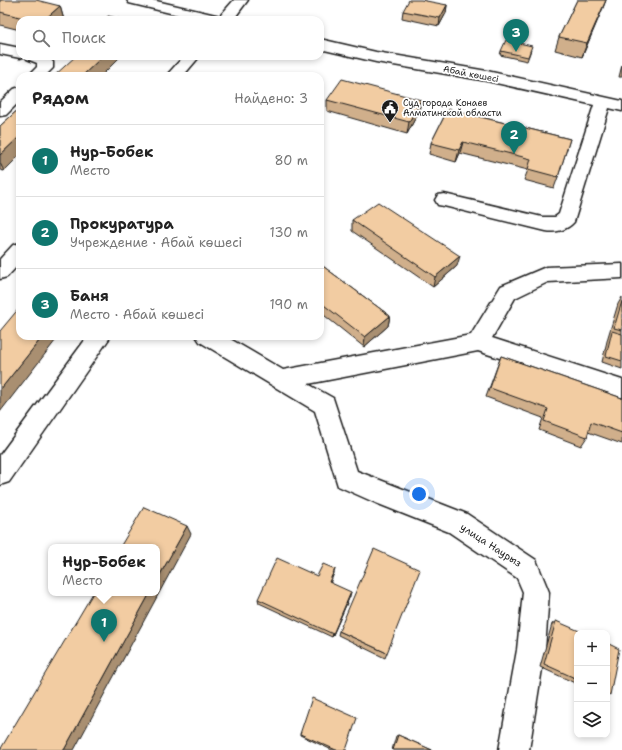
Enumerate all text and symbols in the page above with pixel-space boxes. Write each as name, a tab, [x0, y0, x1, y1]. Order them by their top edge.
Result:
search box	[16, 16, 324, 60]
pin: 3	[503, 19, 529, 52]
icon: search	[30, 27, 52, 49]
text: Поиск	[62, 28, 106, 48]
street label: Абай көшесі	[442, 63, 500, 85]
text: Рядом	[32, 87, 89, 109]
text: Найдено: 3	[234, 90, 308, 107]
place label: Суд города Конаев Алматинской области	[403, 97, 502, 119]
public building icon: Суд города Конаев Алматинской области	[380, 98, 400, 123]
pin: 2	[501, 121, 527, 154]
text: Нур-Бобек	[70, 142, 153, 162]
text: 1	[42, 152, 48, 169]
text: 80 m	[274, 152, 308, 169]
text: Место	[70, 162, 110, 179]
text: Прокуратура	[70, 214, 174, 234]
text: 2	[40, 224, 50, 241]
text: 130 m	[270, 224, 308, 241]
text: Учреждение · Абай көшесі	[70, 234, 242, 251]
text: Баня	[70, 286, 109, 306]
text: 3	[40, 296, 50, 313]
text: 190 m	[269, 296, 308, 313]
text: Место · Абай көшесі	[70, 306, 204, 323]
your location	[409, 484, 429, 504]
street label: улица Наурыз	[458, 520, 524, 570]
popup	[48, 544, 160, 596]
text: Нур-Бобек	[62, 552, 146, 572]
text: Место	[62, 572, 103, 589]
pin: 1	[91, 609, 117, 642]
map controls	[574, 630, 610, 738]
button: +	[574, 630, 610, 666]
button: −	[574, 666, 610, 702]
button: layers	[574, 702, 610, 738]

